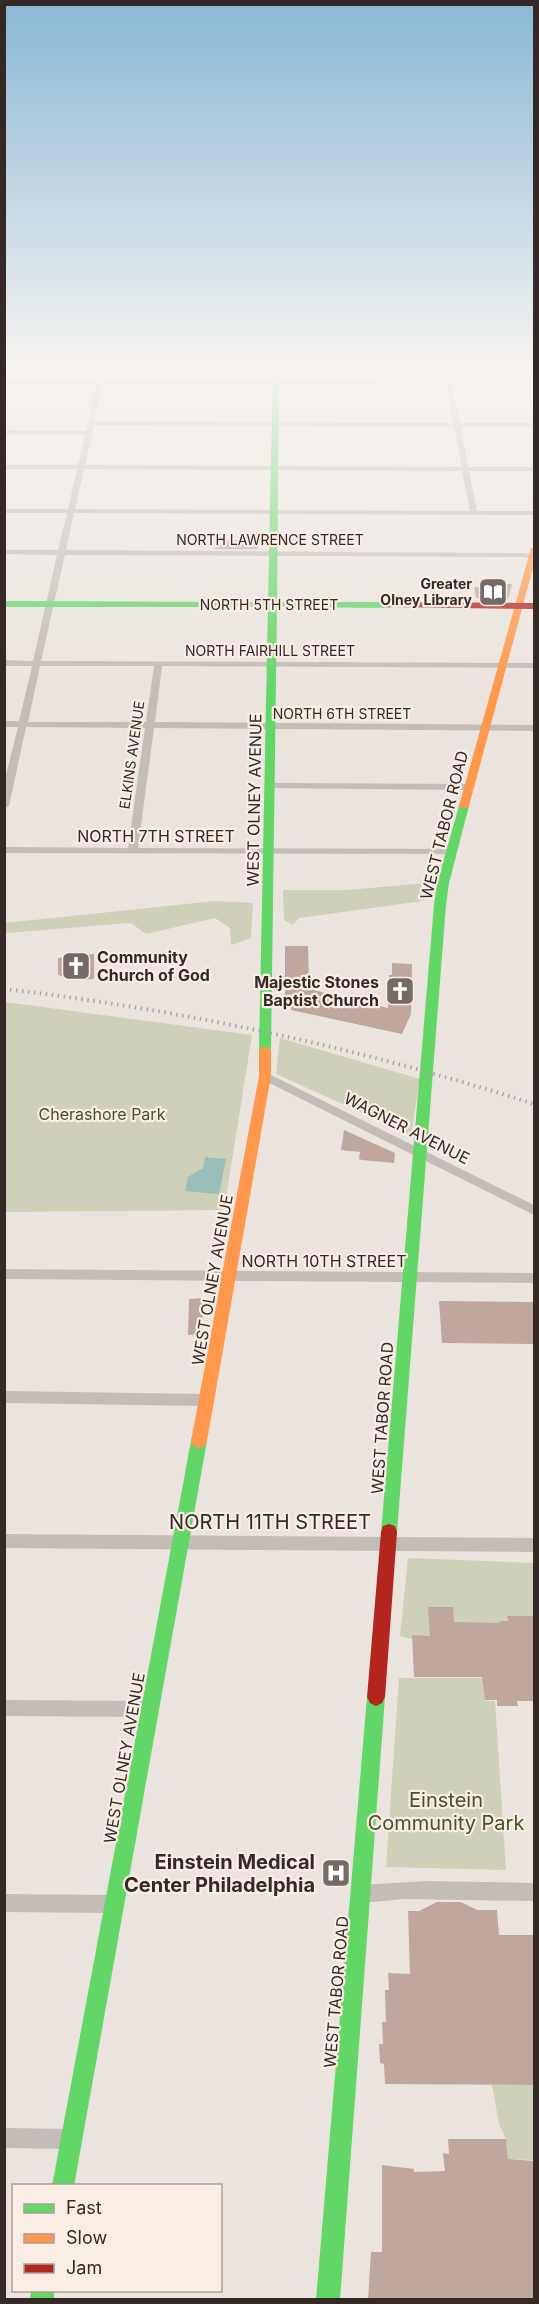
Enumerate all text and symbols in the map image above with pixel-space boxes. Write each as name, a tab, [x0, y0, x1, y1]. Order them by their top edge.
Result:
street label: NORTH LAWRENCE STREET	[176, 531, 364, 548]
place label: Greater Olney Library	[380, 575, 473, 608]
library icon: Greater Olney Library	[477, 576, 509, 608]
street label: NORTH 5TH STREET	[200, 596, 338, 613]
street label: NORTH FAIRHILL STREET	[185, 642, 355, 659]
street label: ELKINS AVENUE	[115, 700, 148, 810]
street label: NORTH 6TH STREET	[273, 705, 411, 722]
street label: WEST OLNEY AVENUE	[242, 713, 266, 887]
street label: WEST TABOR ROAD	[416, 749, 472, 901]
street label: NORTH 7TH STREET	[77, 826, 235, 846]
place label: Community Church of God	[97, 947, 210, 985]
church icon: Community Church of God	[60, 950, 92, 982]
place label: Majestic Stones Baptist Church	[254, 972, 379, 1010]
church icon: Majestic Stones Baptist Church	[384, 975, 416, 1007]
street label: WAGNER AVENUE	[341, 1088, 473, 1168]
park label: Cherashore Park	[39, 1104, 166, 1124]
street label: WEST OLNEY AVENUE	[187, 1193, 237, 1367]
street label: NORTH 10TH STREET	[241, 1251, 407, 1271]
street label: WEST TABOR ROAD	[367, 1341, 397, 1495]
street label: NORTH 11TH STREET	[169, 1510, 371, 1534]
street label: WEST OLNEY AVENUE	[99, 1671, 149, 1845]
park label: Einstein Community Park	[368, 1788, 524, 1835]
place label: Einstein Medical Center Philadelphia	[124, 1850, 315, 1897]
hospital icon: Einstein Medical Center Philadelphia	[320, 1857, 352, 1889]
street label: WEST TABOR ROAD	[319, 1915, 353, 2069]
legend	[12, 2184, 222, 2292]
text: Fast	[66, 2197, 102, 2218]
text: Slow	[66, 2227, 107, 2248]
text: Jam	[66, 2257, 102, 2278]

